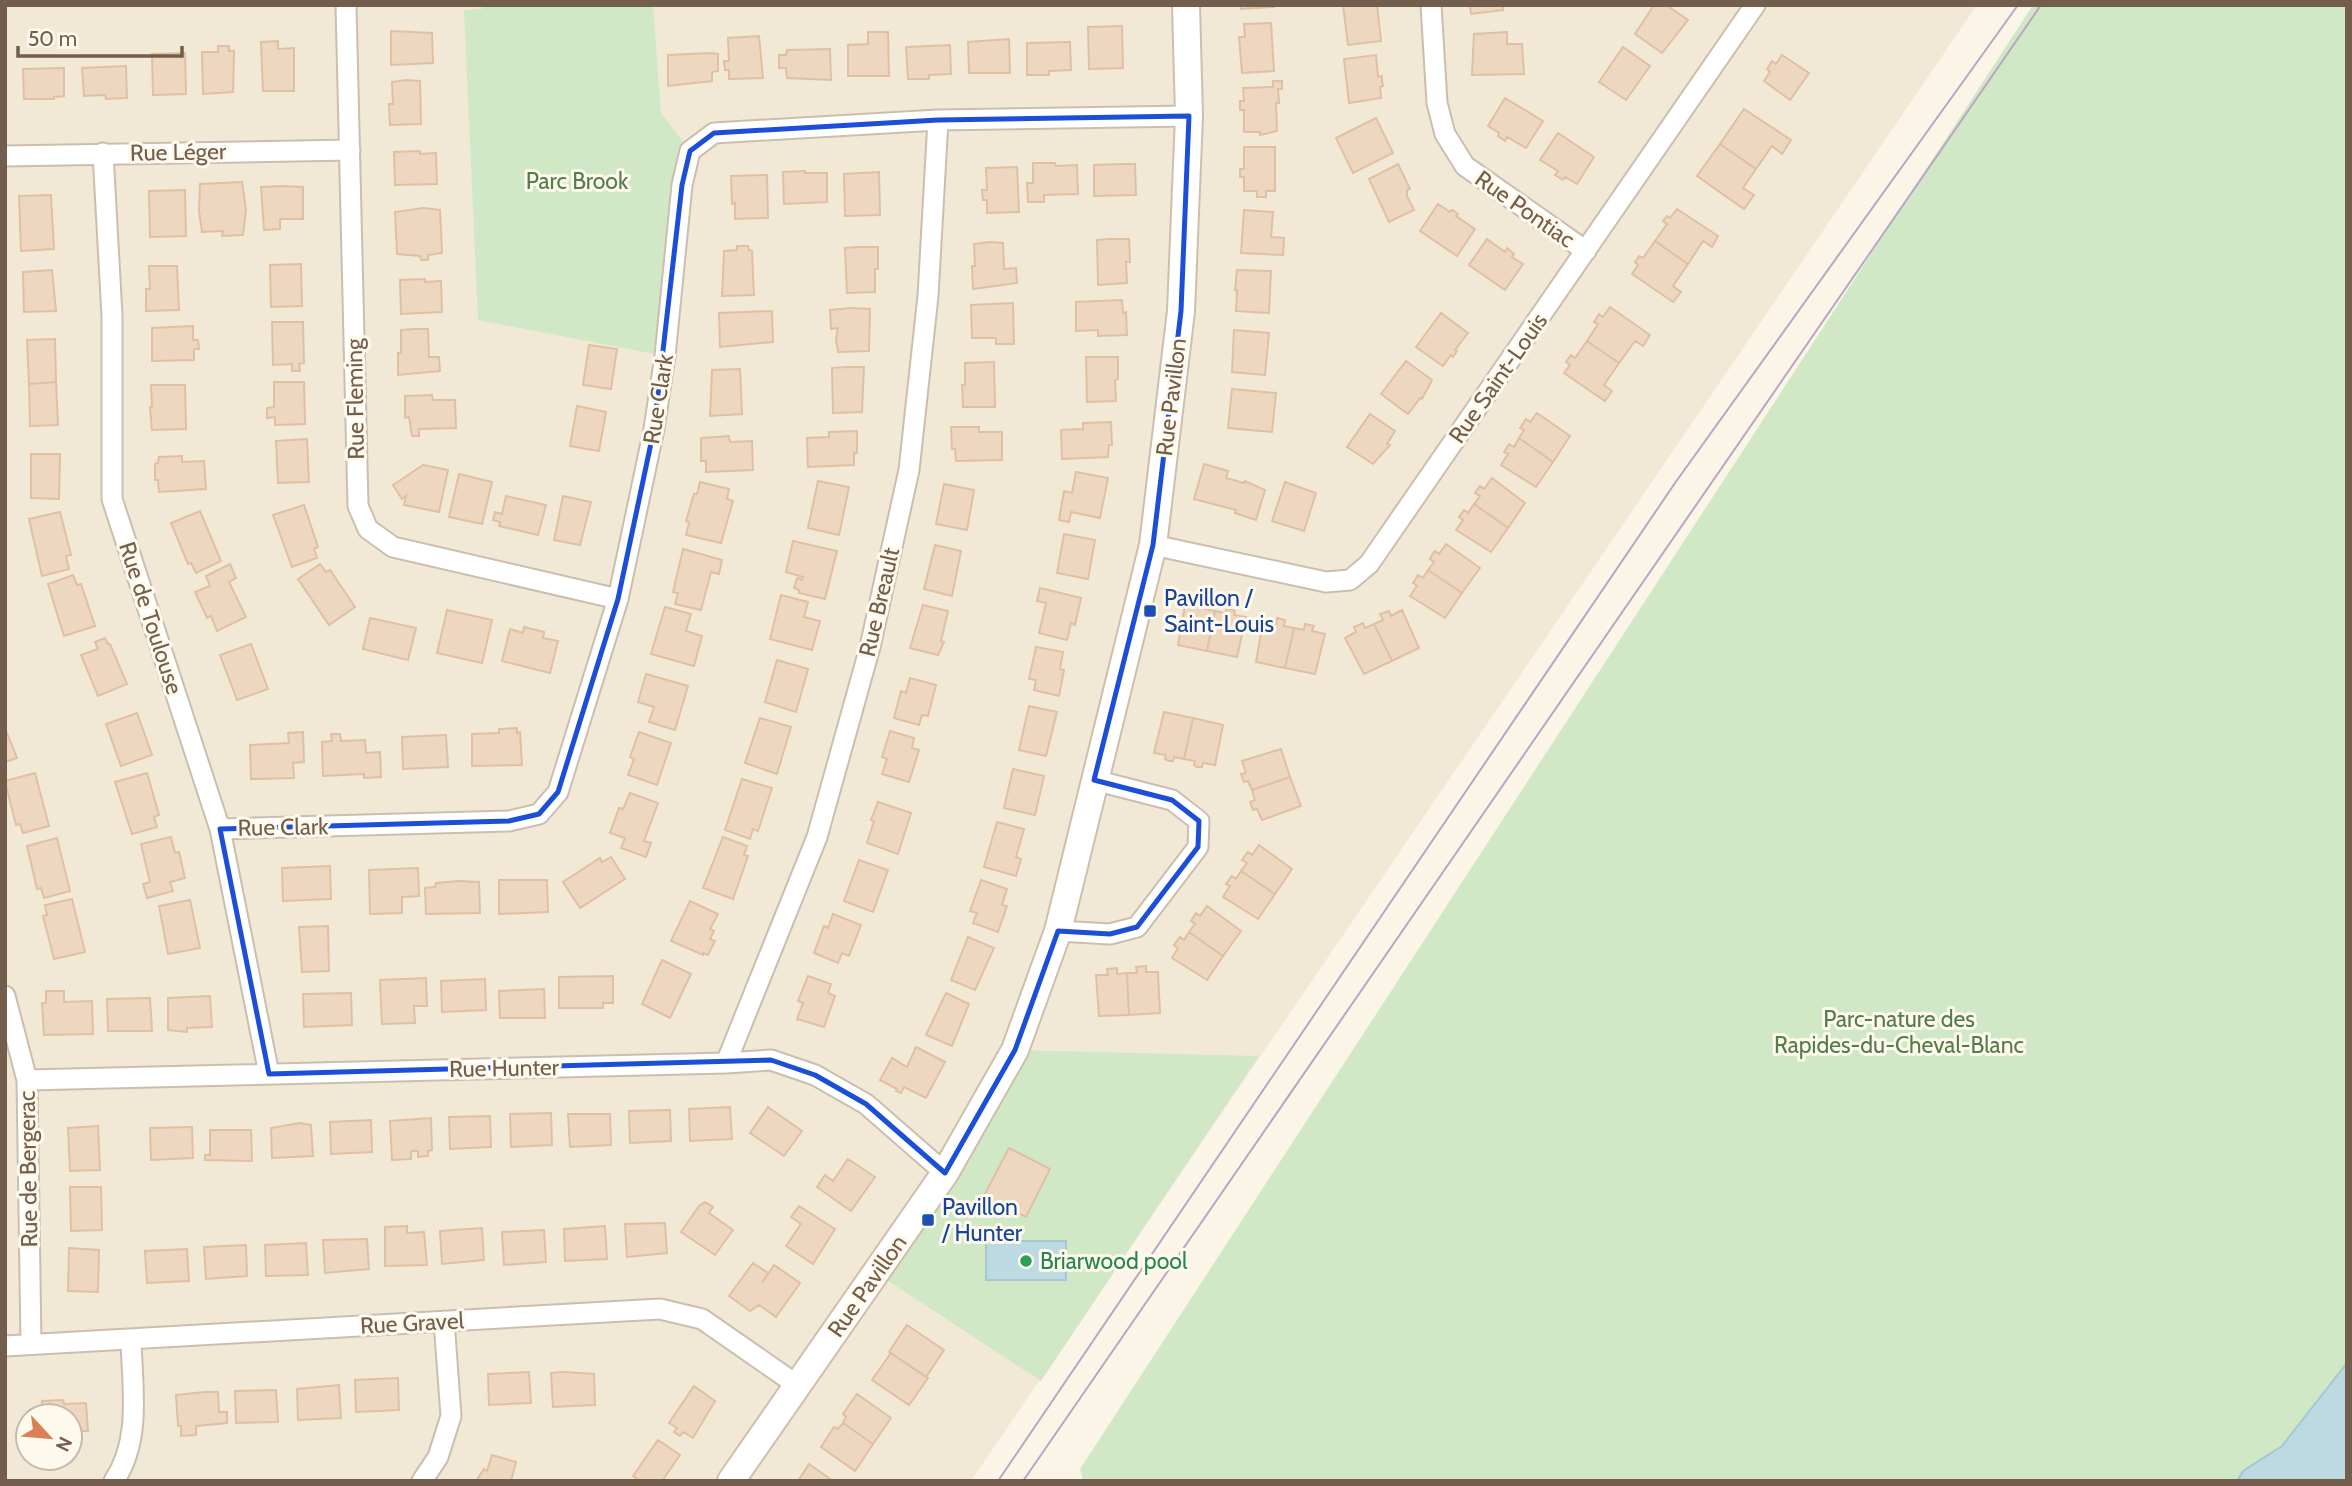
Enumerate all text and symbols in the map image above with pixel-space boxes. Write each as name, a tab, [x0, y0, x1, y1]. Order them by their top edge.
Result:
scale bar	[18, 14, 182, 58]
text: 50 m	[28, 26, 77, 51]
street label: Rue Léger	[130, 137, 227, 167]
street label: Rue Pontiac	[1470, 165, 1580, 253]
park label: Parc Brook	[526, 167, 629, 195]
street label: Rue Saint-Louis	[1443, 308, 1553, 448]
street label: Rue Pavillon	[1150, 336, 1192, 458]
street label: Rue Fleming	[340, 338, 370, 460]
street label: Rue Clark	[637, 351, 679, 446]
street label: Rue de Toulouse	[113, 538, 189, 698]
street label: Rue Breault	[853, 544, 905, 659]
place label: Pavillon / Saint-Louis	[1164, 584, 1274, 638]
marker: Pavillon / Saint-Louis	[1142, 603, 1158, 619]
street label: Rue Clark	[237, 812, 329, 842]
park label: Parc-nature des Rapides-du-Cheval-Blanc	[1774, 1005, 2024, 1059]
street label: Rue Hunter	[449, 1053, 560, 1083]
street label: Rue de Bergerac	[13, 1090, 43, 1248]
place label: Pavillon / Hunter	[941, 1193, 1023, 1247]
marker: Pavillon / Hunter	[920, 1212, 936, 1228]
street label: Rue Pavillon	[822, 1229, 912, 1343]
place label: Briarwood pool	[1040, 1247, 1188, 1275]
marker: Briarwood pool	[1018, 1253, 1034, 1269]
street label: Rue Gravel	[359, 1306, 465, 1340]
north arrow	[14, 1402, 84, 1472]
text: N	[51, 1433, 77, 1455]

